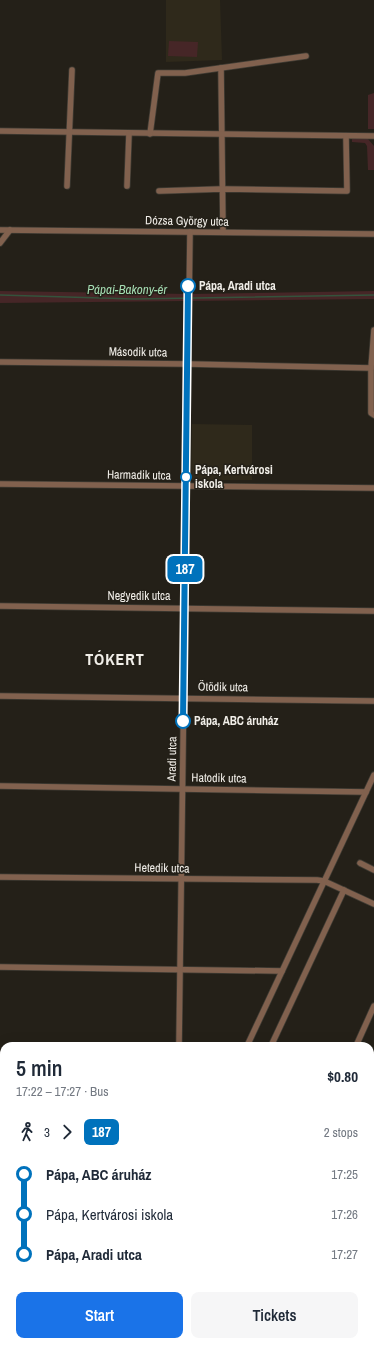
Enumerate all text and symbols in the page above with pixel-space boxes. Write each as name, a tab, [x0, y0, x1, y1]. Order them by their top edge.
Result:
street label: Dózsa György utca	[145, 212, 229, 230]
marker: Pápa, Aradi utca	[180, 278, 196, 294]
place label: Pápa, Aradi utca	[199, 278, 276, 294]
water label: Pápai-Bakony-ér	[87, 281, 167, 298]
street label: Második utca	[109, 343, 168, 361]
place label: Pápa, Kertvárosi iskola	[195, 462, 273, 492]
street label: Harmadik utca	[107, 466, 172, 484]
marker: Pápa, Kertvárosi iskola	[180, 471, 192, 483]
line badge: 187	[162, 556, 208, 582]
text: 187	[175, 560, 195, 578]
street label: Negyedik utca	[108, 588, 171, 604]
district label: TÓKERT	[85, 648, 145, 670]
street label: Ötödik utca	[198, 678, 249, 695]
marker: Pápa, ABC áruház	[175, 713, 191, 729]
place label: Pápa, ABC áruház	[194, 713, 278, 729]
street label: Aradi utca	[164, 736, 180, 783]
street label: Hatodik utca	[191, 770, 247, 786]
street label: Hetedik utca	[134, 860, 190, 876]
text: 5 min	[16, 1053, 62, 1083]
text: $0.80	[327, 1066, 358, 1087]
text: 17:22 – 17:27 · Bus	[16, 1083, 108, 1100]
icon: walk	[16, 1121, 38, 1143]
icon: forward	[56, 1121, 78, 1143]
text: 187	[92, 1123, 111, 1141]
text: 3	[44, 1124, 50, 1141]
text: 2 stops	[324, 1124, 358, 1141]
text: Pápa, ABC áruház	[46, 1164, 152, 1185]
text: 17:25	[331, 1166, 358, 1183]
text: Pápa, Kertvárosi iskola	[46, 1204, 173, 1225]
text: 17:26	[331, 1206, 358, 1223]
text: Pápa, Aradi utca	[46, 1244, 142, 1265]
text: 17:27	[331, 1246, 358, 1263]
button: Start	[16, 1292, 183, 1338]
button: Tickets	[191, 1292, 358, 1338]

